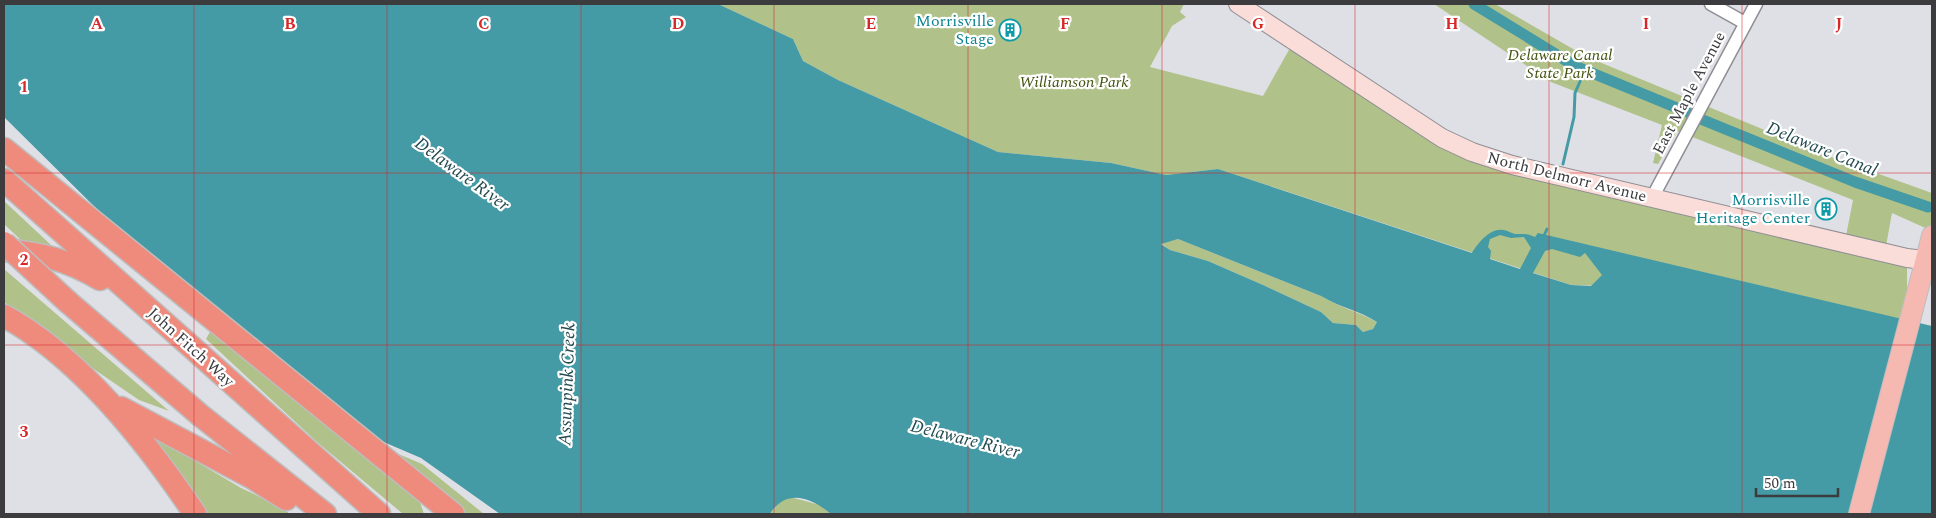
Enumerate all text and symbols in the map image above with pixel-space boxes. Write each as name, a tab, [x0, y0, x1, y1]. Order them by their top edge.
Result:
place label: Morrisville Stage	[916, 9, 994, 51]
text: A	[91, 12, 104, 36]
text: B	[284, 12, 296, 36]
text: C	[478, 12, 490, 36]
text: D	[672, 12, 685, 36]
text: E	[866, 12, 876, 36]
text: F	[1060, 12, 1070, 36]
text: G	[1252, 12, 1264, 36]
text: H	[1445, 12, 1459, 36]
text: I	[1643, 12, 1649, 36]
text: J	[1836, 12, 1843, 36]
building icon: Morrisville Stage	[998, 18, 1022, 42]
street label: East Maple Avenue	[1646, 27, 1732, 159]
park label: Delaware Canal State Park	[1508, 43, 1612, 85]
park label: Williamson Park	[1019, 70, 1129, 94]
text: 1	[20, 75, 28, 99]
water label: Delaware Canal	[1762, 114, 1882, 184]
water label: Delaware River	[409, 130, 516, 218]
street label: North Delmorr Avenue	[1485, 146, 1649, 208]
place label: Morrisville Heritage Center	[1696, 188, 1810, 230]
building icon: Morrisville Heritage Center	[1814, 197, 1838, 221]
text: 2	[20, 248, 29, 272]
street label: John Fitch Way	[142, 302, 241, 393]
water label: Assunpink Creek	[551, 321, 583, 447]
water label: Delaware River	[907, 412, 1023, 466]
text: 3	[20, 420, 29, 444]
scale bar	[1756, 466, 1838, 498]
text: 50 m	[1764, 472, 1796, 495]

